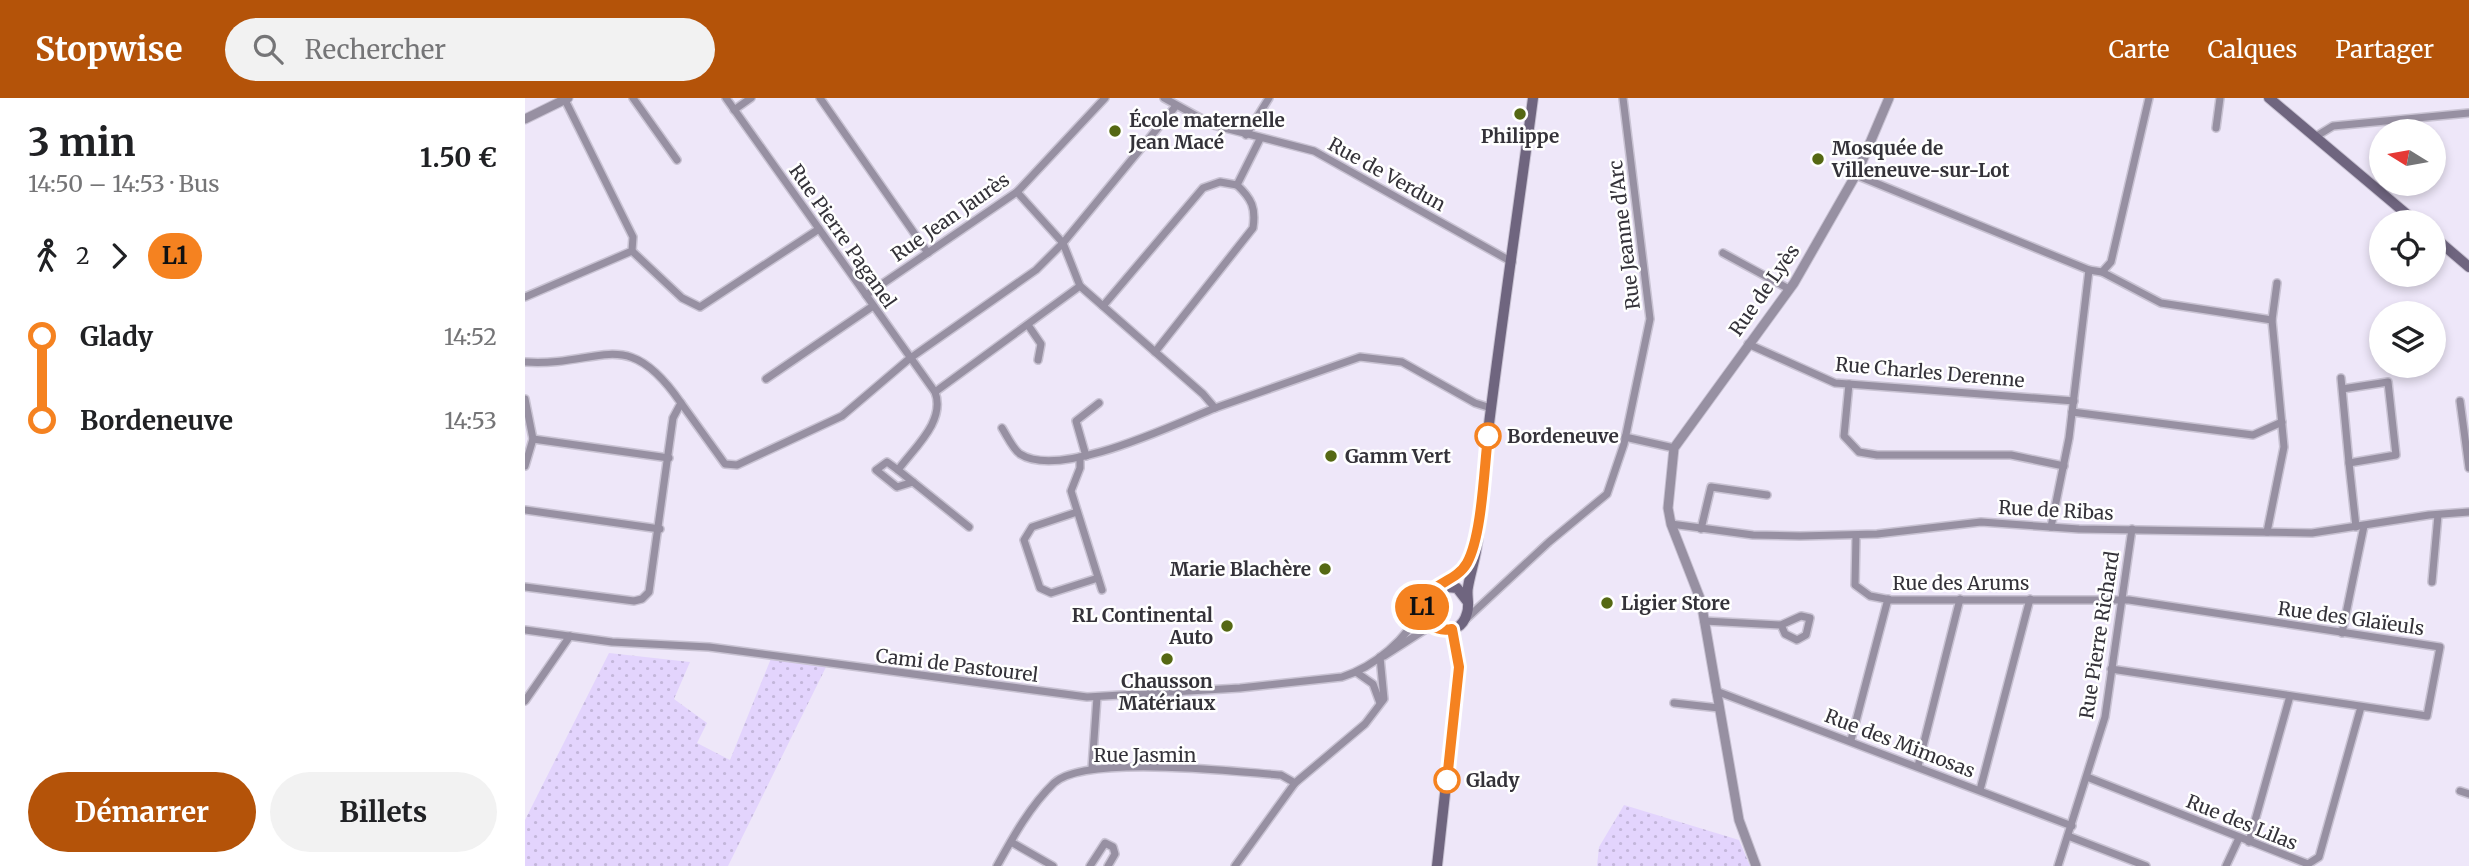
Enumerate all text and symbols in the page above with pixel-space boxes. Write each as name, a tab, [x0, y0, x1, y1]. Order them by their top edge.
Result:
search box	[225, 18, 715, 81]
text: Stopwise	[35, 29, 183, 70]
icon: search	[249, 30, 287, 68]
text: Rechercher	[305, 33, 446, 66]
text: Carte	[2108, 34, 2169, 65]
text: Calques	[2207, 34, 2297, 65]
text: Partager	[2335, 34, 2434, 65]
marker: Philippe	[1512, 106, 1528, 122]
place label: École maternelle Jean Macé	[1128, 108, 1285, 154]
text: 3 min	[28, 119, 136, 166]
north arrow	[2369, 119, 2447, 196]
map controls	[2369, 119, 2446, 378]
marker: École maternelle Jean Macé	[1107, 123, 1123, 139]
place label: Philippe	[1481, 124, 1559, 148]
street label: Rue de Verdun	[1324, 132, 1450, 216]
place label: Mosquée de Villeneuve-sur-Lot	[1831, 136, 2010, 182]
text: 1.50 €	[420, 141, 497, 174]
marker: Mosquée de Villeneuve-sur-Lot	[1810, 151, 1826, 167]
street label: Rue Pierre Paganel	[784, 159, 902, 313]
street label: Rue Jeanne d'Arc	[1603, 159, 1645, 311]
street label: Rue Jean Jaurès	[886, 167, 1014, 267]
text: 14:50 – 14:53 · Bus	[28, 169, 220, 198]
button: locate	[2369, 210, 2446, 287]
icon: walk	[28, 237, 66, 275]
icon: forward	[100, 237, 138, 275]
text: L1	[162, 240, 188, 271]
street label: Rue de Lyès	[1724, 240, 1804, 340]
text: 2	[76, 241, 90, 270]
button: layers	[2369, 301, 2446, 378]
text: Glady	[80, 320, 153, 353]
text: 14:52	[444, 322, 497, 351]
street label: Rue Charles Derenne	[1834, 352, 2026, 392]
text: Bordeneuve	[80, 404, 233, 437]
text: 14:53	[444, 406, 497, 435]
marker: Bordeneuve	[1475, 423, 1501, 449]
place label: Bordeneuve	[1507, 424, 1619, 448]
place label: Gamm Vert	[1345, 444, 1451, 468]
marker: Gamm Vert	[1323, 448, 1339, 464]
street label: Rue de Ribas	[1998, 495, 2114, 525]
street label: Rue Pierre Richard	[2074, 549, 2124, 721]
place label: Marie Blachère	[1170, 557, 1311, 581]
marker: Marie Blachère	[1317, 561, 1333, 577]
street label: Rue des Arums	[1893, 571, 2029, 595]
line badge: L1	[1391, 584, 1453, 630]
text: L1	[1409, 591, 1435, 622]
place label: Ligier Store	[1621, 591, 1730, 615]
marker: Ligier Store	[1599, 595, 1615, 611]
street label: Rue des Glaïeuls	[2276, 596, 2426, 640]
place label: RL Continental Auto	[1072, 603, 1213, 649]
marker: RL Continental Auto	[1219, 618, 1235, 634]
street label: Cami de Pastourel	[874, 643, 1040, 687]
marker: Chausson Matériaux	[1159, 651, 1175, 667]
place label: Chausson Matériaux	[1119, 669, 1216, 715]
street label: Rue des Mimosas	[1822, 703, 1978, 783]
street label: Rue Jasmin	[1094, 743, 1197, 767]
marker: Glady	[1434, 767, 1460, 793]
place label: Glady	[1466, 768, 1520, 792]
button: Démarrer	[28, 772, 256, 852]
button: Billets	[270, 772, 497, 852]
street label: Rue des Lilas	[2183, 789, 2301, 855]

